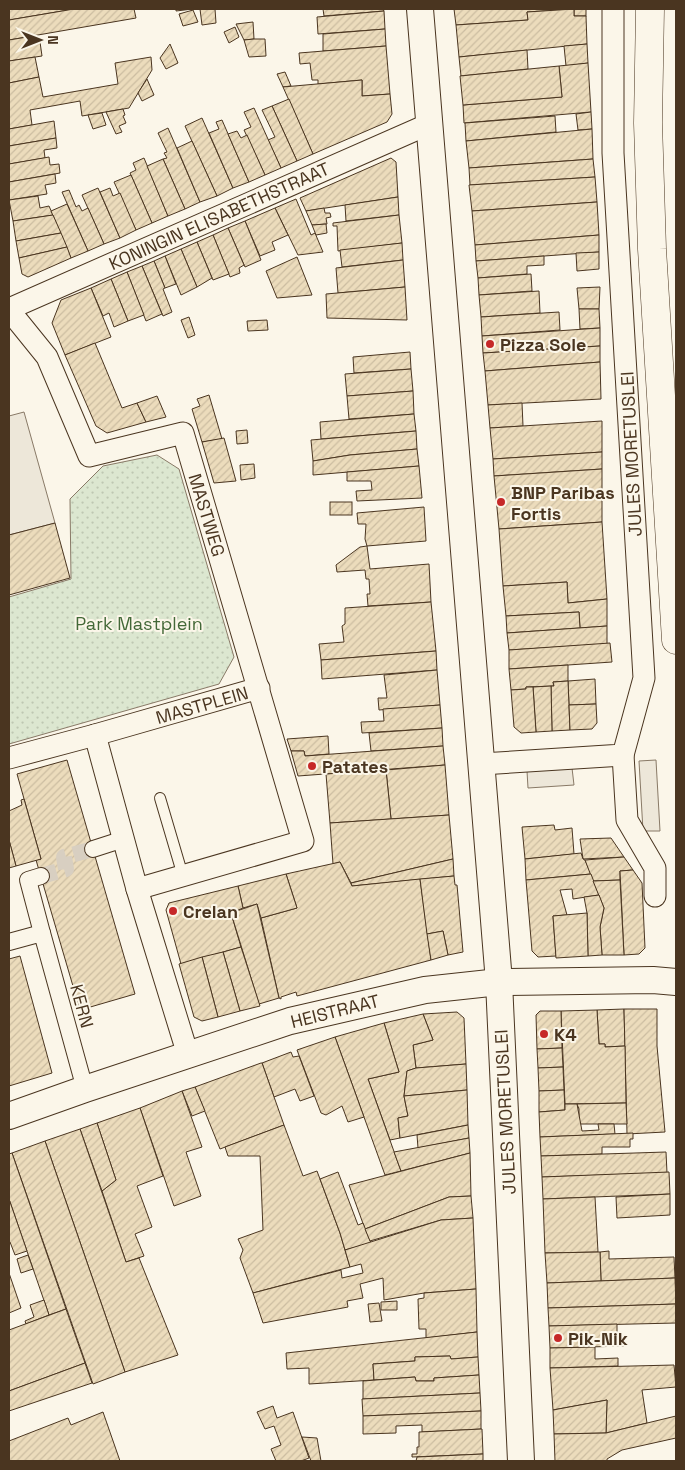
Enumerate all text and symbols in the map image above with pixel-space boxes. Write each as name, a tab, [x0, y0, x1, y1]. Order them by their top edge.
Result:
north arrow	[15, 15, 65, 65]
text: N	[44, 35, 62, 45]
street label: KONINGIN ELISABETHSTRAAT	[105, 157, 333, 275]
place label: Pizza Sole	[500, 333, 586, 356]
marker: Pizza Sole	[484, 338, 496, 350]
street label: JULES MORETUSLEI	[615, 371, 647, 537]
street label: MASTWEG	[183, 471, 231, 559]
place label: BNP Paribas Fortis	[511, 481, 615, 525]
marker: BNP Paribas Fortis	[495, 496, 507, 508]
park label: Park Mastplein	[75, 612, 203, 635]
street label: MASTPLEIN	[153, 681, 251, 729]
place label: Patates	[322, 755, 388, 778]
marker: Patates	[306, 760, 318, 772]
place label: Crelan	[183, 900, 238, 923]
marker: Crelan	[167, 905, 179, 917]
street label: KERN	[65, 982, 99, 1030]
street label: HEISTRAAT	[288, 989, 382, 1033]
place label: K4	[554, 1023, 577, 1046]
marker: K4	[538, 1028, 550, 1040]
street label: JULES MORETUSLEI	[489, 1029, 521, 1195]
place label: Pik-Nik	[568, 1327, 628, 1350]
marker: Pik-Nik	[552, 1332, 564, 1344]

